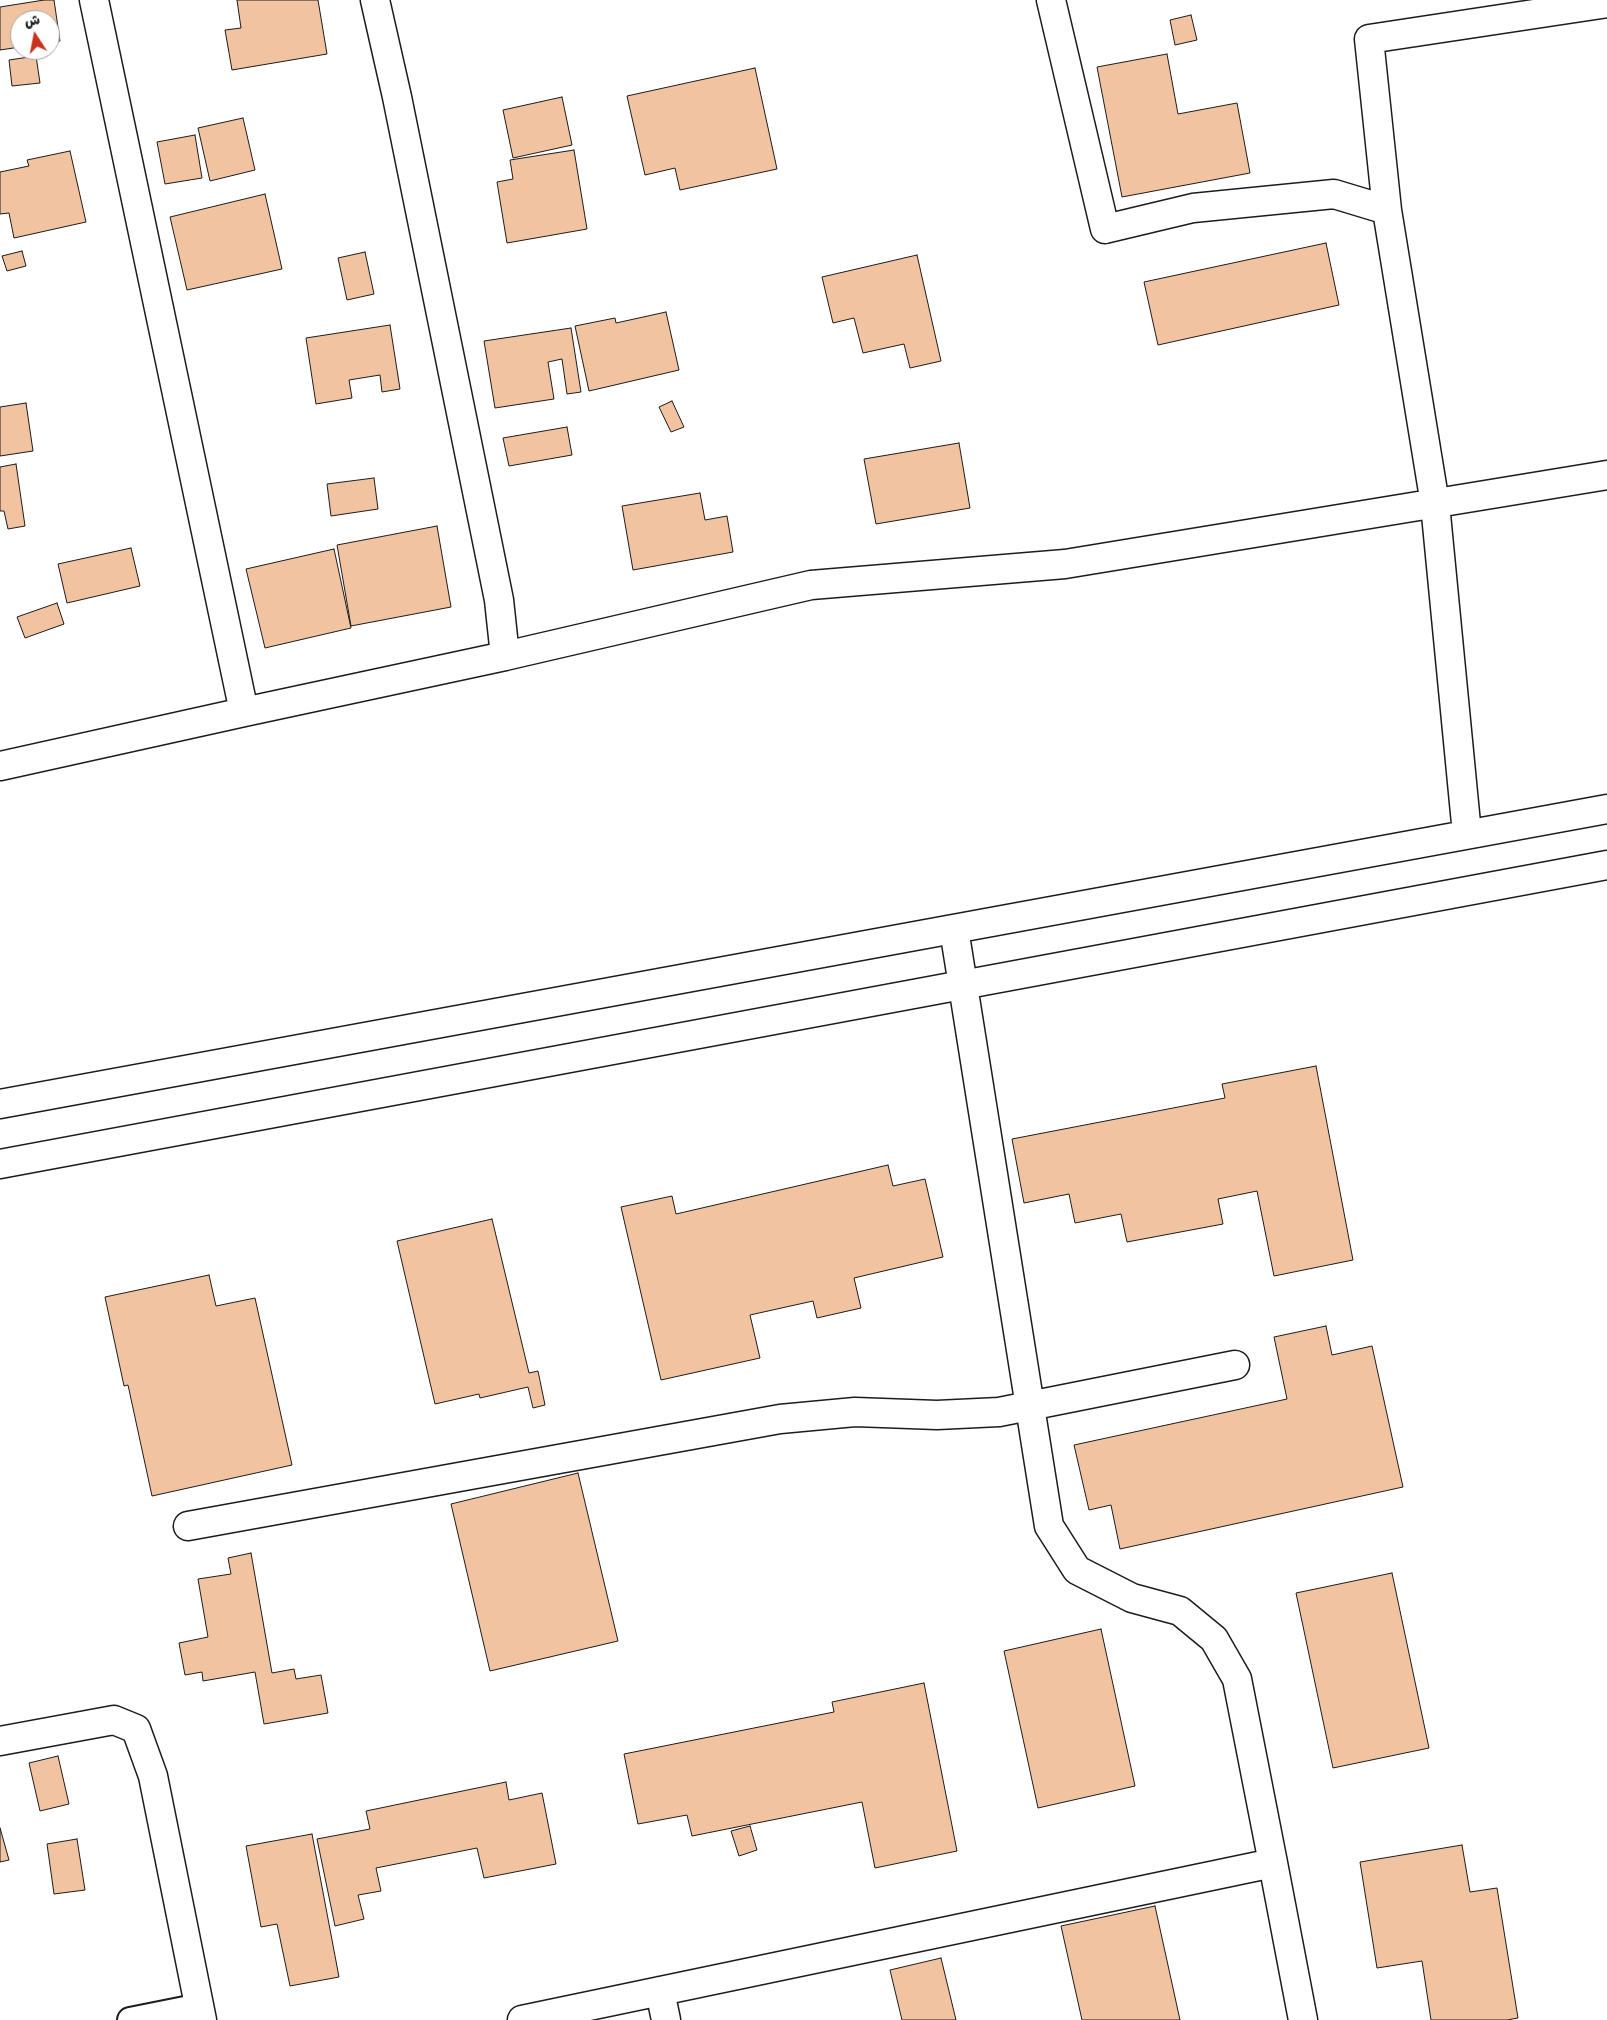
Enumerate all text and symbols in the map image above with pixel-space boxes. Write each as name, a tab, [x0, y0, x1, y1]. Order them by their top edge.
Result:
north arrow	[10, 10, 60, 60]
text: ش	[23, 11, 41, 31]

